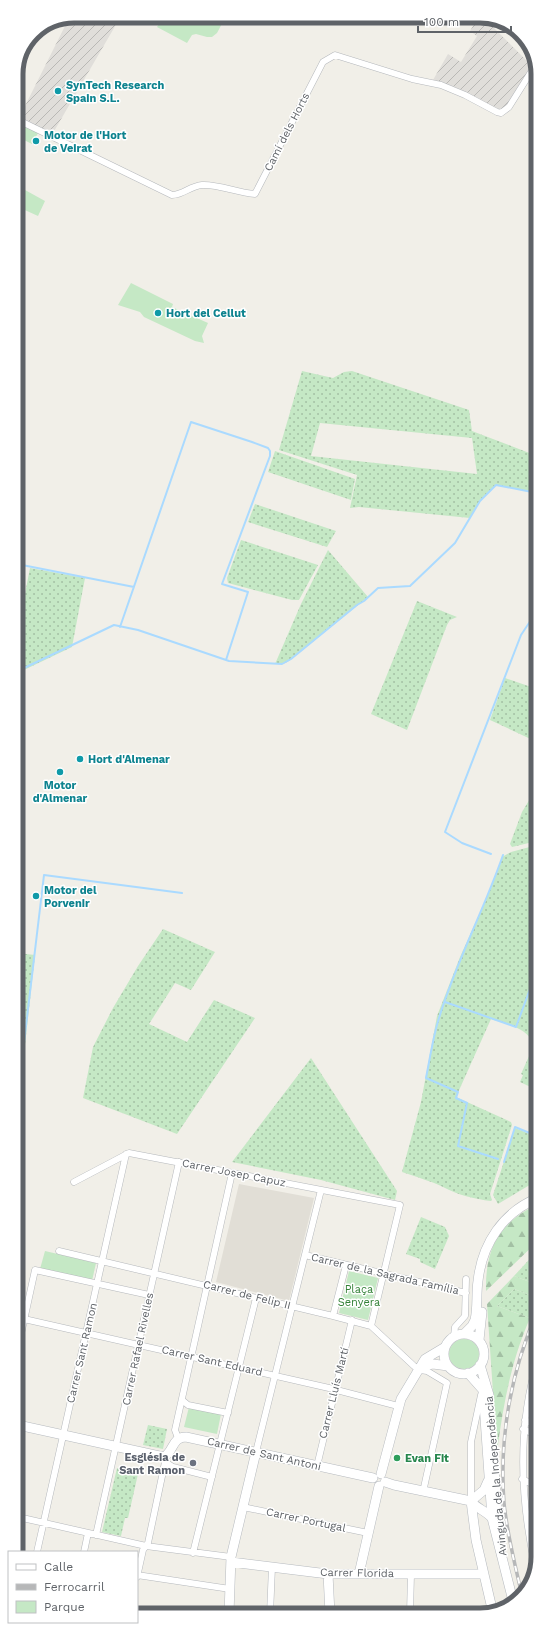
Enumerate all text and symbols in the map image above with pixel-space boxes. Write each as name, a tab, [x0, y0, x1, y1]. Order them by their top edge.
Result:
scale bar	[418, 8, 511, 34]
text: 100 m	[424, 15, 459, 29]
place label: SynTech Research Spain S.L.	[66, 79, 165, 105]
marker: SynTech Research Spain S.L.	[53, 86, 63, 96]
street label: Camí dels Horts	[262, 90, 312, 173]
place label: Motor de l'Hort de Veirat	[44, 129, 126, 155]
marker: Motor de l'Hort de Veirat	[31, 136, 41, 146]
place label: Hort del Cellut	[166, 307, 246, 320]
marker: Hort del Cellut	[153, 308, 163, 318]
place label: Hort d'Almenar	[88, 753, 170, 766]
marker: Hort d'Almenar	[75, 754, 85, 764]
marker: Motor d'Almenar	[55, 767, 65, 777]
place label: Motor d'Almenar	[33, 779, 88, 805]
place label: Motor del Porvenir	[44, 884, 97, 910]
marker: Motor del Porvenir	[31, 891, 41, 901]
street label: Carrer Josep Capuz	[181, 1157, 287, 1189]
street label: Carrer de la Sagrada Família	[310, 1251, 460, 1297]
street label: Carrer de Felip II	[202, 1278, 292, 1312]
park label: Plaça Senyera	[338, 1283, 380, 1309]
street label: Carrer Rafael Rivelles	[120, 1291, 156, 1407]
street label: Carrer Sant Ramon	[64, 1302, 100, 1404]
street label: Carrer Sant Eduard	[160, 1343, 264, 1379]
street label: Carrer Lluís Martí	[316, 1346, 352, 1440]
street label: Avinguda de la Independència	[483, 1396, 509, 1556]
street label: Carrer de Sant Antoni	[206, 1435, 322, 1473]
place label: Església de Sant Ramon	[119, 1451, 185, 1477]
place label: Evan Fit	[405, 1452, 449, 1465]
marker: Evan Fit	[392, 1453, 402, 1463]
marker: Església de Sant Ramon	[188, 1458, 198, 1468]
street label: Carrer Portugal	[265, 1505, 348, 1535]
legend	[8, 1551, 138, 1623]
text: Calle	[44, 1560, 73, 1574]
street label: Carrer Florida	[320, 1566, 394, 1580]
text: Ferrocarril	[44, 1580, 105, 1594]
text: Parque	[44, 1600, 85, 1614]

